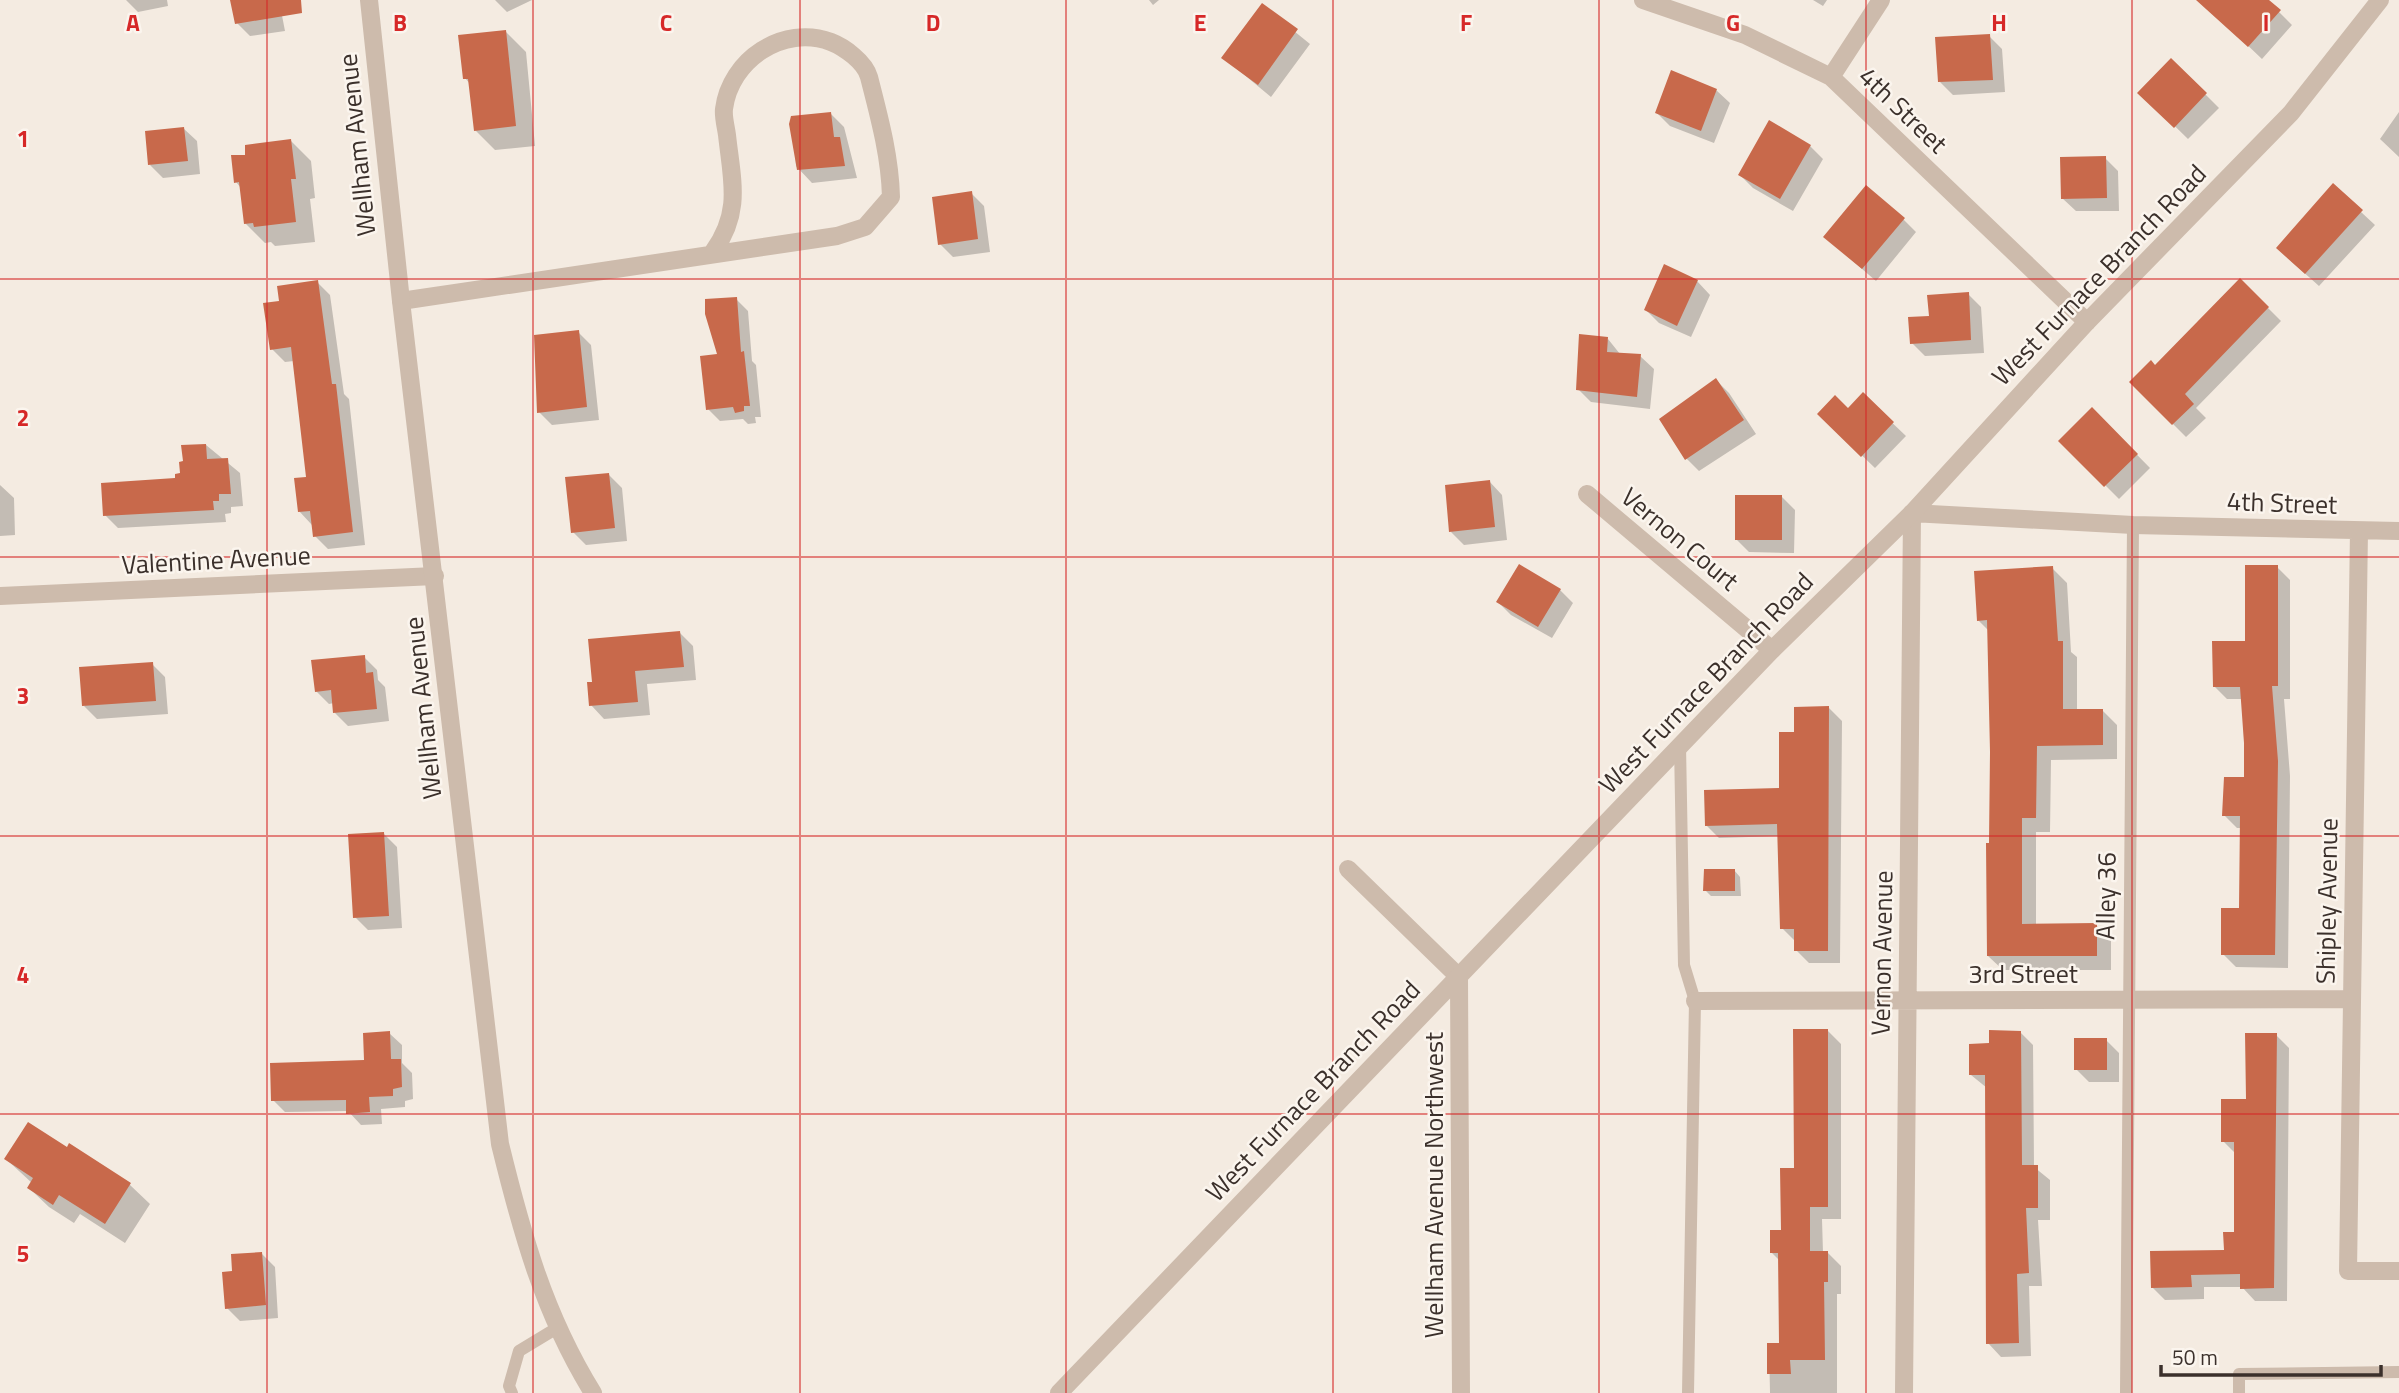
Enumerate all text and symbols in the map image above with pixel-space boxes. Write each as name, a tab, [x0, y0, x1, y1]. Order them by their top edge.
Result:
text: A	[126, 5, 140, 40]
text: B	[393, 5, 407, 40]
text: C	[660, 5, 672, 40]
text: D	[926, 5, 940, 40]
text: E	[1194, 5, 1206, 40]
text: F	[1460, 5, 1472, 40]
text: G	[1726, 5, 1740, 40]
text: H	[1991, 5, 2007, 40]
text: I	[2263, 5, 2269, 40]
street label: Wellham Avenue	[328, 52, 385, 238]
street label: 4th Street	[1850, 57, 1957, 162]
text: 1	[17, 121, 29, 156]
street label: West Furnace Branch Road	[1982, 155, 2215, 394]
text: 2	[17, 400, 29, 435]
street label: Vernon Court	[1613, 478, 1748, 600]
street label: 4th Street	[2226, 481, 2338, 524]
street label: Valentine Avenue	[120, 535, 312, 584]
street label: West Furnace Branch Road	[1589, 563, 1822, 802]
street label: Wellham Avenue	[394, 615, 451, 801]
text: 3	[17, 678, 29, 713]
street label: Shipley Avenue	[2306, 818, 2347, 984]
street label: Alley 36	[2085, 852, 2126, 940]
street label: Vernon Avenue	[1861, 870, 1902, 1036]
street label: 3rd Street	[1968, 954, 2078, 993]
text: 4	[17, 957, 29, 992]
street label: West Furnace Branch Road	[1196, 971, 1429, 1210]
street label: Wellham Avenue Northwest	[1414, 1032, 1453, 1338]
text: 5	[17, 1236, 29, 1271]
scale bar	[2161, 1334, 2382, 1378]
text: 50 m	[2172, 1341, 2218, 1373]

